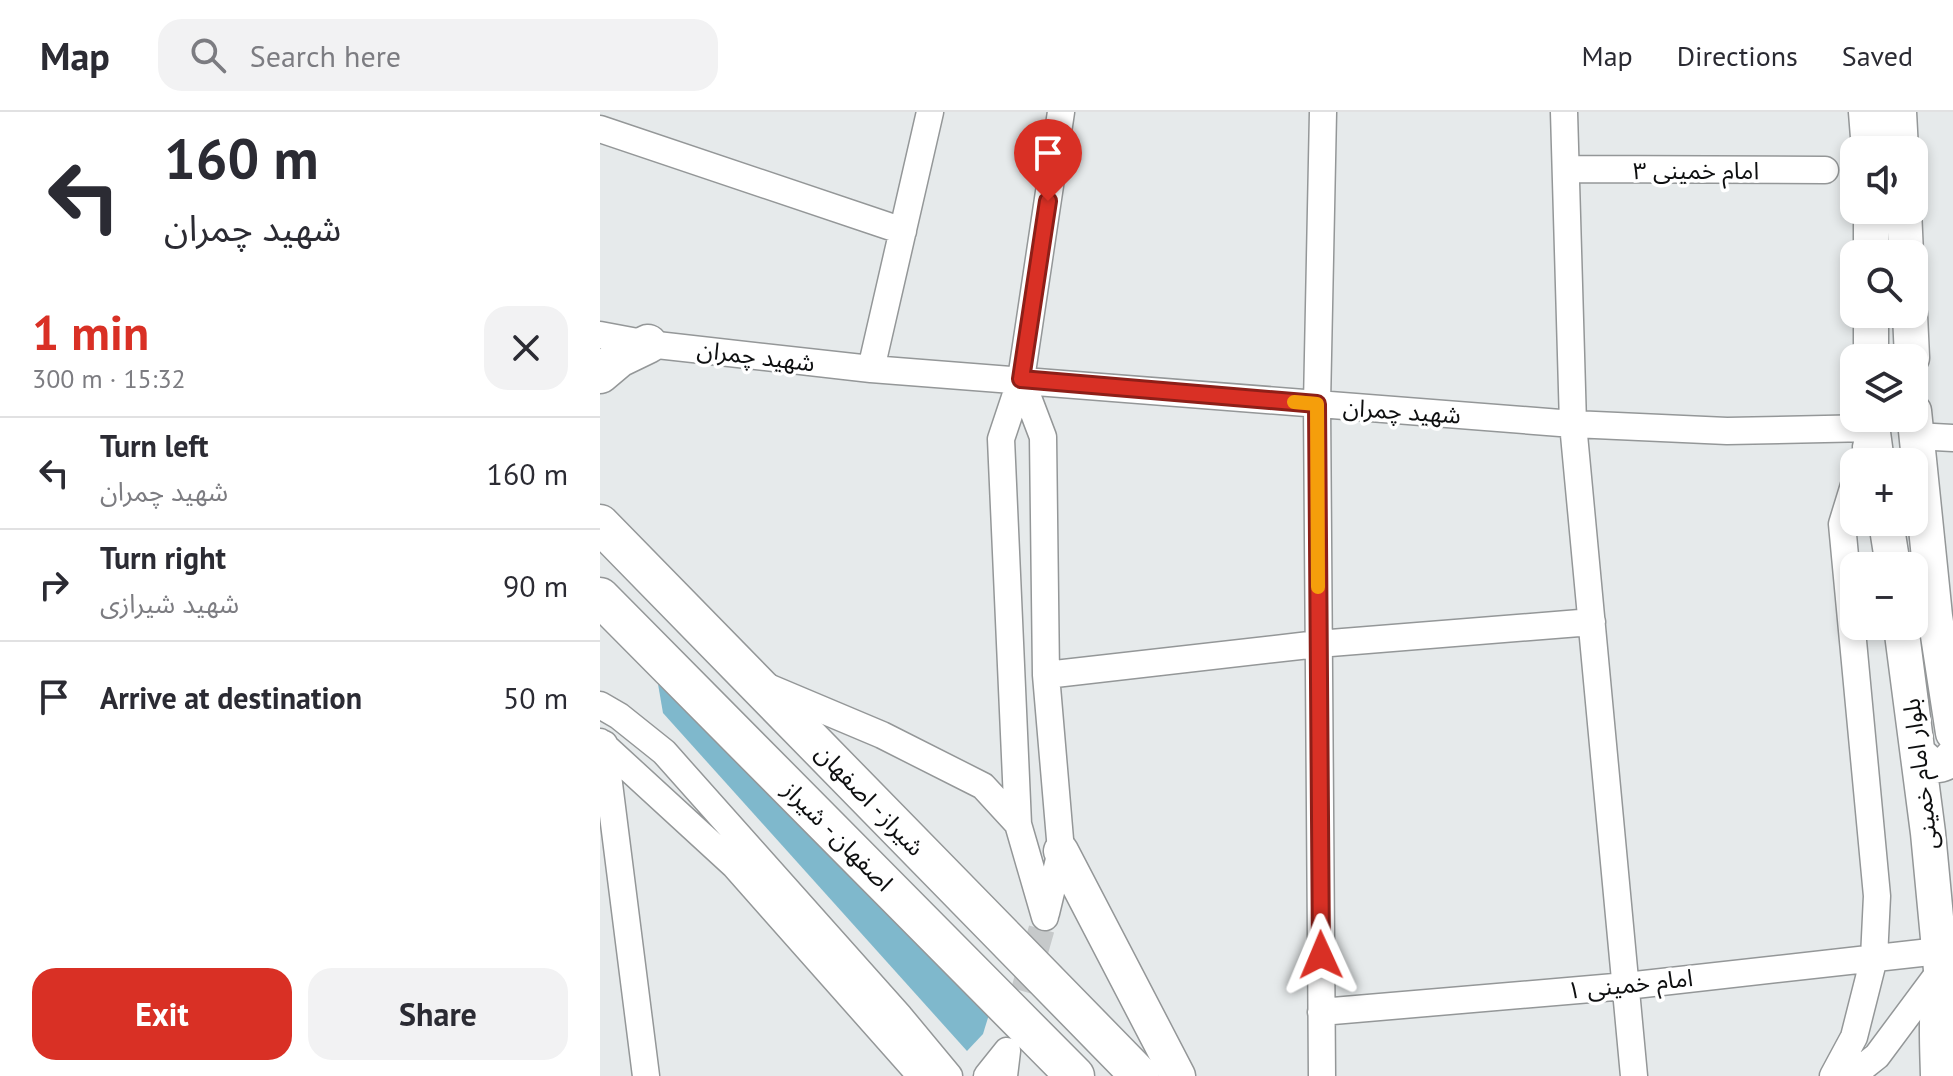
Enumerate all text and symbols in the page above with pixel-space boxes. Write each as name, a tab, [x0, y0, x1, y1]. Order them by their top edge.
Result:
search box	[158, 19, 718, 91]
text: Map	[40, 31, 110, 80]
icon: search	[186, 33, 230, 77]
text: Search here	[250, 36, 401, 75]
text: Map	[1582, 37, 1633, 74]
text: Directions	[1677, 37, 1798, 74]
text: Saved	[1842, 37, 1913, 74]
pin	[1014, 119, 1082, 201]
text: 160 m	[164, 122, 319, 194]
icon: arrive	[1026, 131, 1070, 175]
map controls	[1840, 136, 1928, 640]
button: sound	[1840, 136, 1928, 224]
icon: left	[32, 144, 136, 248]
street label: امام خمینی ۳	[1633, 155, 1759, 189]
text: شهید چمران	[164, 204, 341, 251]
button: search	[1840, 240, 1928, 328]
text: 1 min	[32, 301, 149, 363]
button: close	[484, 306, 568, 390]
street label: شهید چمران	[695, 333, 817, 379]
button: layers	[1840, 344, 1928, 432]
text: 300 m · 15:32	[32, 362, 186, 395]
street label: شهید چمران	[1342, 391, 1462, 431]
text: Turn left	[100, 426, 208, 465]
button: +	[1840, 448, 1928, 536]
icon: left	[32, 451, 76, 495]
text: 160 m	[487, 454, 568, 493]
text: شهید چمران	[100, 475, 228, 508]
text: Turn right	[100, 538, 226, 577]
button: −	[1840, 552, 1928, 640]
icon: right	[32, 563, 76, 607]
text: 90 m	[503, 566, 568, 605]
text: شهید شیرازی	[100, 587, 239, 620]
icon: arrive	[32, 675, 76, 719]
text: Arrive at destination	[100, 678, 362, 717]
text: 50 m	[503, 678, 568, 717]
street label: بلوار امام خمینی	[1895, 696, 1948, 851]
street label: شیراز - اصفهان	[809, 738, 931, 862]
street label: اصفهان - شیراز	[776, 774, 900, 898]
position arrow	[1279, 913, 1363, 997]
street label: امام خمینی ۱	[1566, 962, 1695, 1009]
button: Exit	[32, 968, 292, 1060]
button: Share	[308, 968, 568, 1060]

